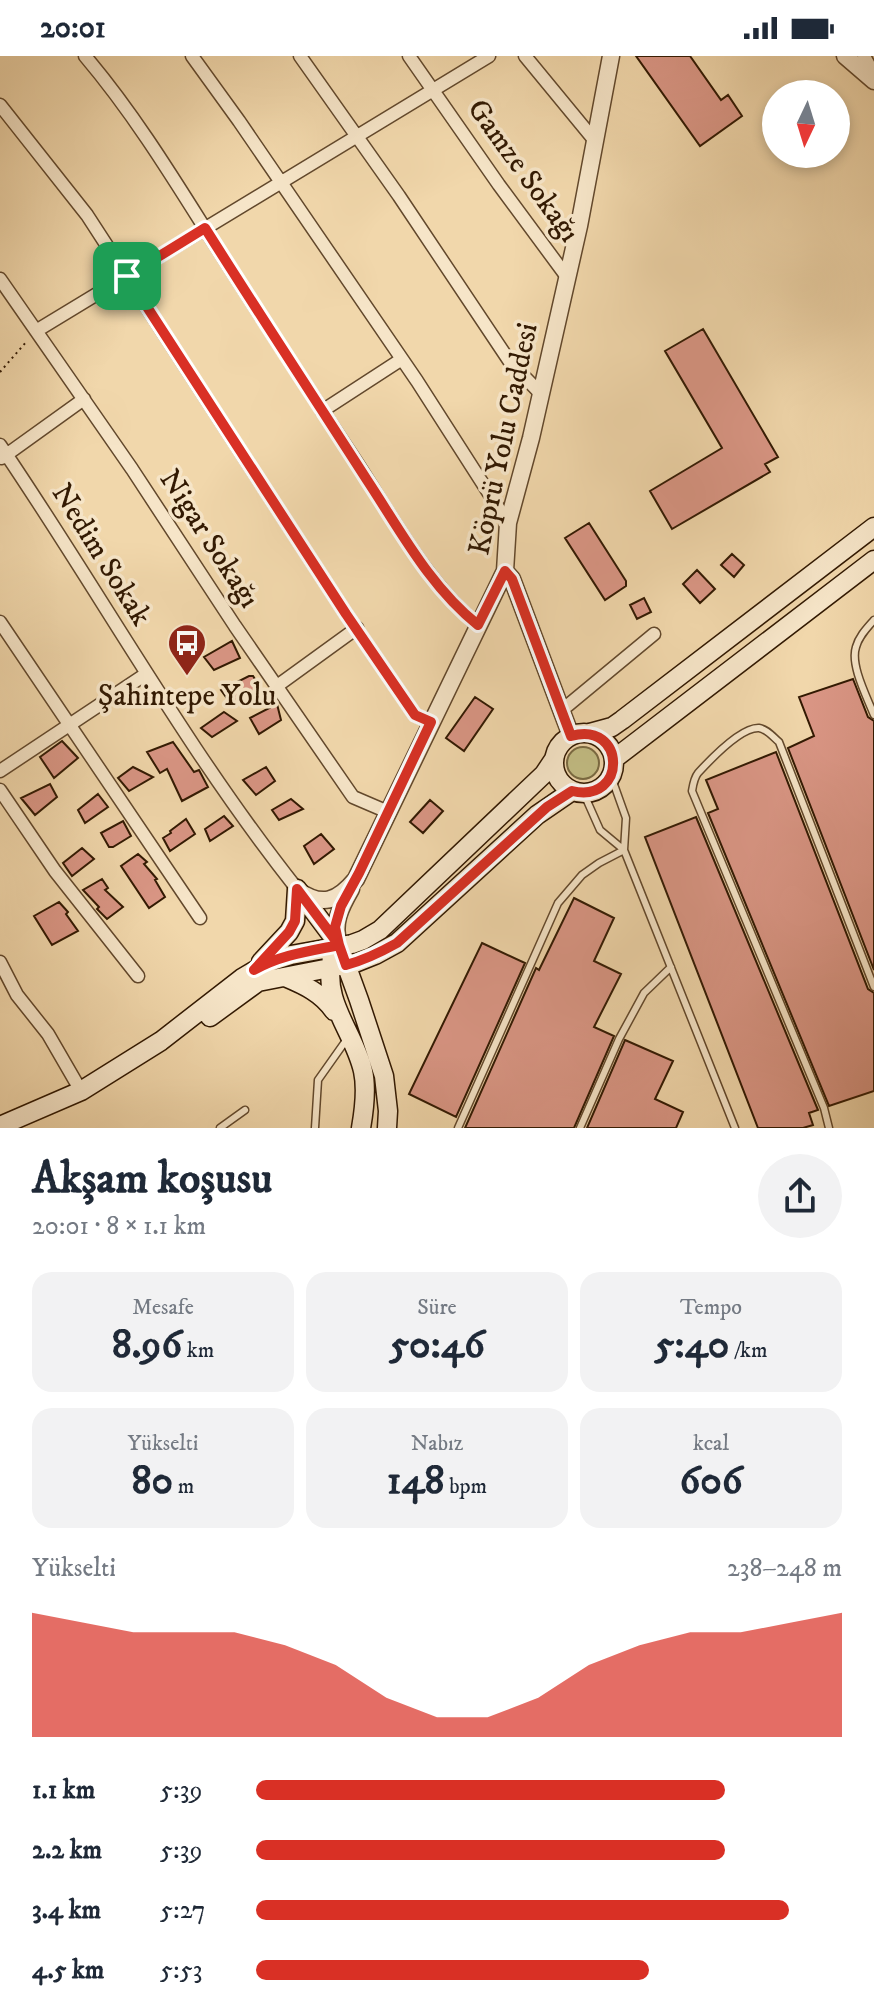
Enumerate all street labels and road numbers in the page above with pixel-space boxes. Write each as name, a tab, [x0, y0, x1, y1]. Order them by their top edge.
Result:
street label: Gamze Sokağı	[459, 92, 587, 250]
street label: Köprü Yolu Caddesi	[461, 319, 547, 559]
street label: Nigar Sokağı	[151, 463, 267, 615]
street label: Nedim Sokak	[43, 477, 159, 633]

